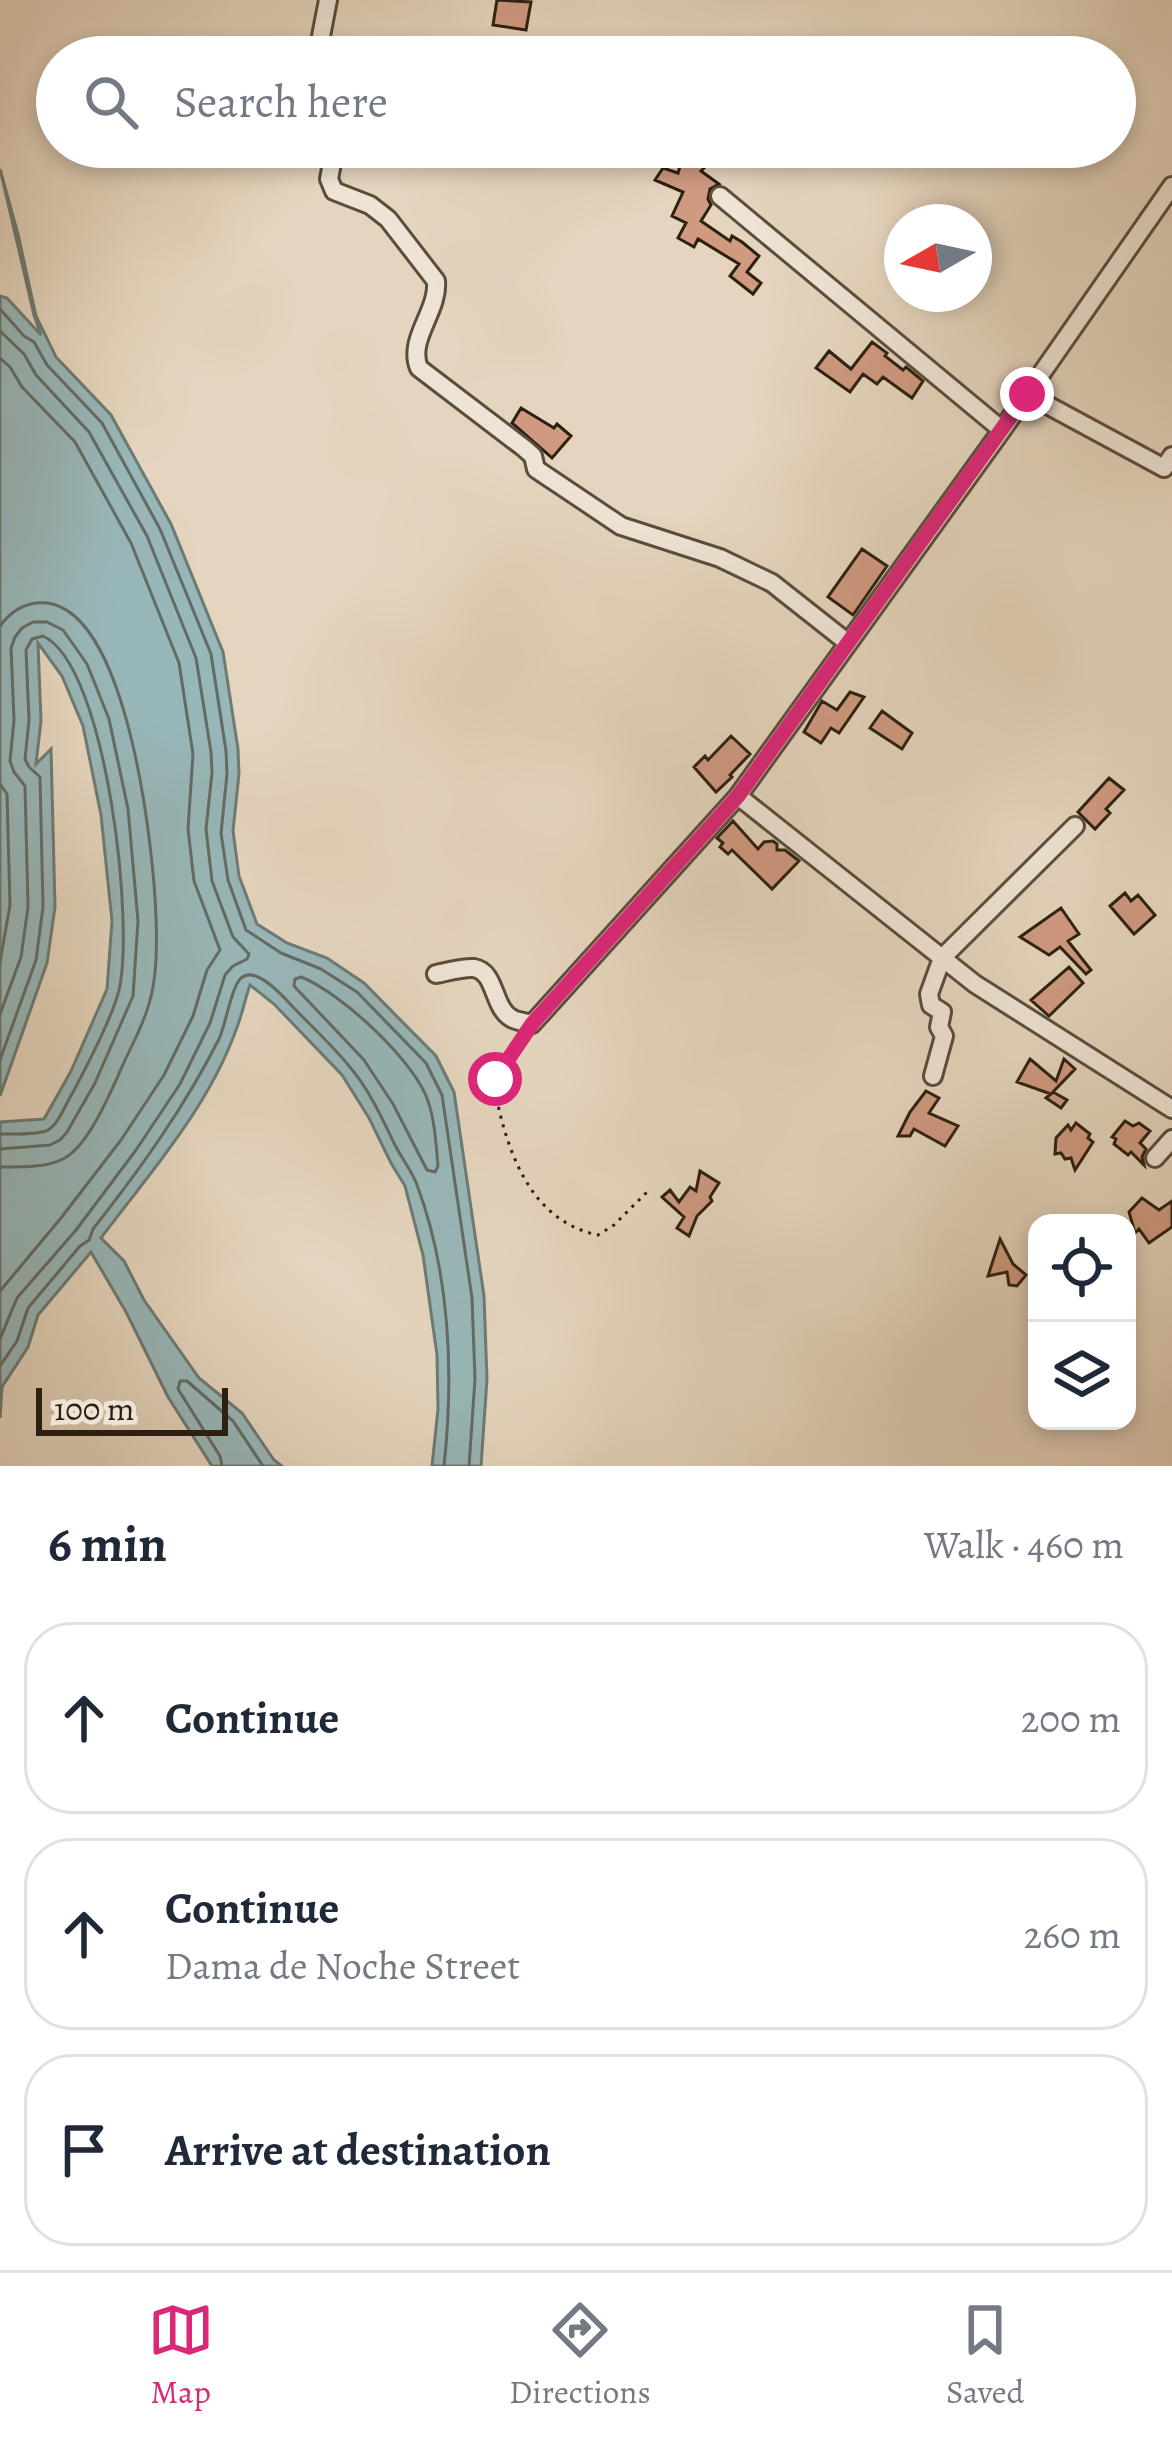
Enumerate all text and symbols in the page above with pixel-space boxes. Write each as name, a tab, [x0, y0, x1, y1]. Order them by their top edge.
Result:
search box	[36, 36, 1136, 168]
icon: search	[78, 69, 144, 135]
text: Search here	[174, 71, 388, 133]
north arrow	[884, 204, 992, 312]
route end	[1000, 367, 1054, 421]
route start	[468, 1052, 522, 1106]
map controls	[1028, 1214, 1136, 1430]
button: locate	[1028, 1214, 1136, 1322]
button: layers	[1028, 1322, 1136, 1430]
scale bar	[36, 1382, 228, 1435]
text: 100 m	[54, 1386, 134, 1431]
text: 6 min	[48, 1509, 167, 1579]
text: Walk · 460 m	[924, 1518, 1124, 1571]
icon: ahead	[51, 1685, 117, 1751]
text: Continue	[165, 1687, 339, 1749]
text: 200 m	[1021, 1692, 1121, 1745]
text: Continue	[165, 1877, 339, 1939]
icon: ahead	[51, 1901, 117, 1967]
text: 260 m	[1023, 1908, 1121, 1961]
text: Dama de Noche Street	[165, 1939, 520, 1992]
icon: arrive	[51, 2117, 117, 2183]
text: Arrive at destination	[165, 2119, 551, 2181]
tab: Map	[148, 2297, 214, 2414]
tab: Directions	[509, 2297, 651, 2414]
tab: Saved	[946, 2297, 1024, 2414]

